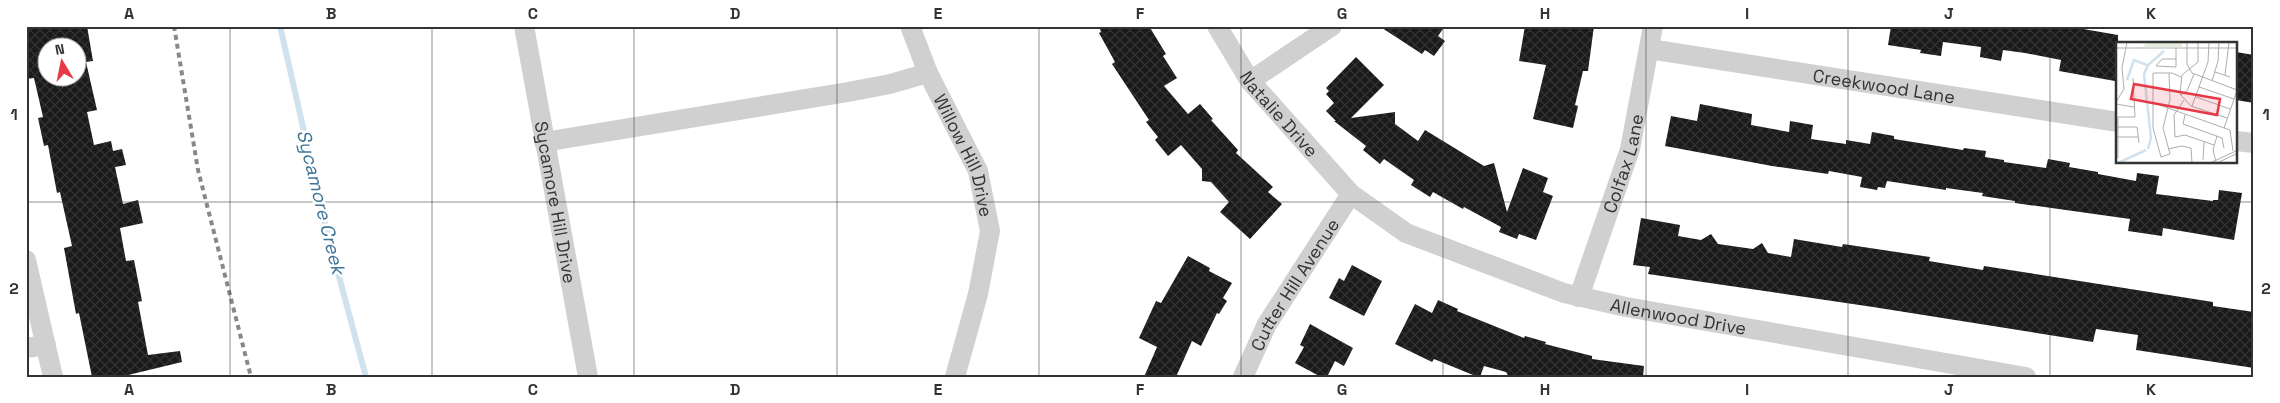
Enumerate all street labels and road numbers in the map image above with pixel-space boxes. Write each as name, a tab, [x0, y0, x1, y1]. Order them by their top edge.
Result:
street label: Creekwood Lane	[1811, 63, 1957, 108]
street label: Natalie Drive	[1235, 67, 1324, 161]
street label: Willow Hill Drive	[929, 90, 998, 219]
street label: Colfax Lane	[1597, 112, 1648, 216]
street label: Sycamore Hill Drive	[530, 119, 582, 285]
street label: Cutter Hill Avenue	[1245, 214, 1344, 354]
street label: Allenwood Drive	[1608, 292, 1748, 339]

